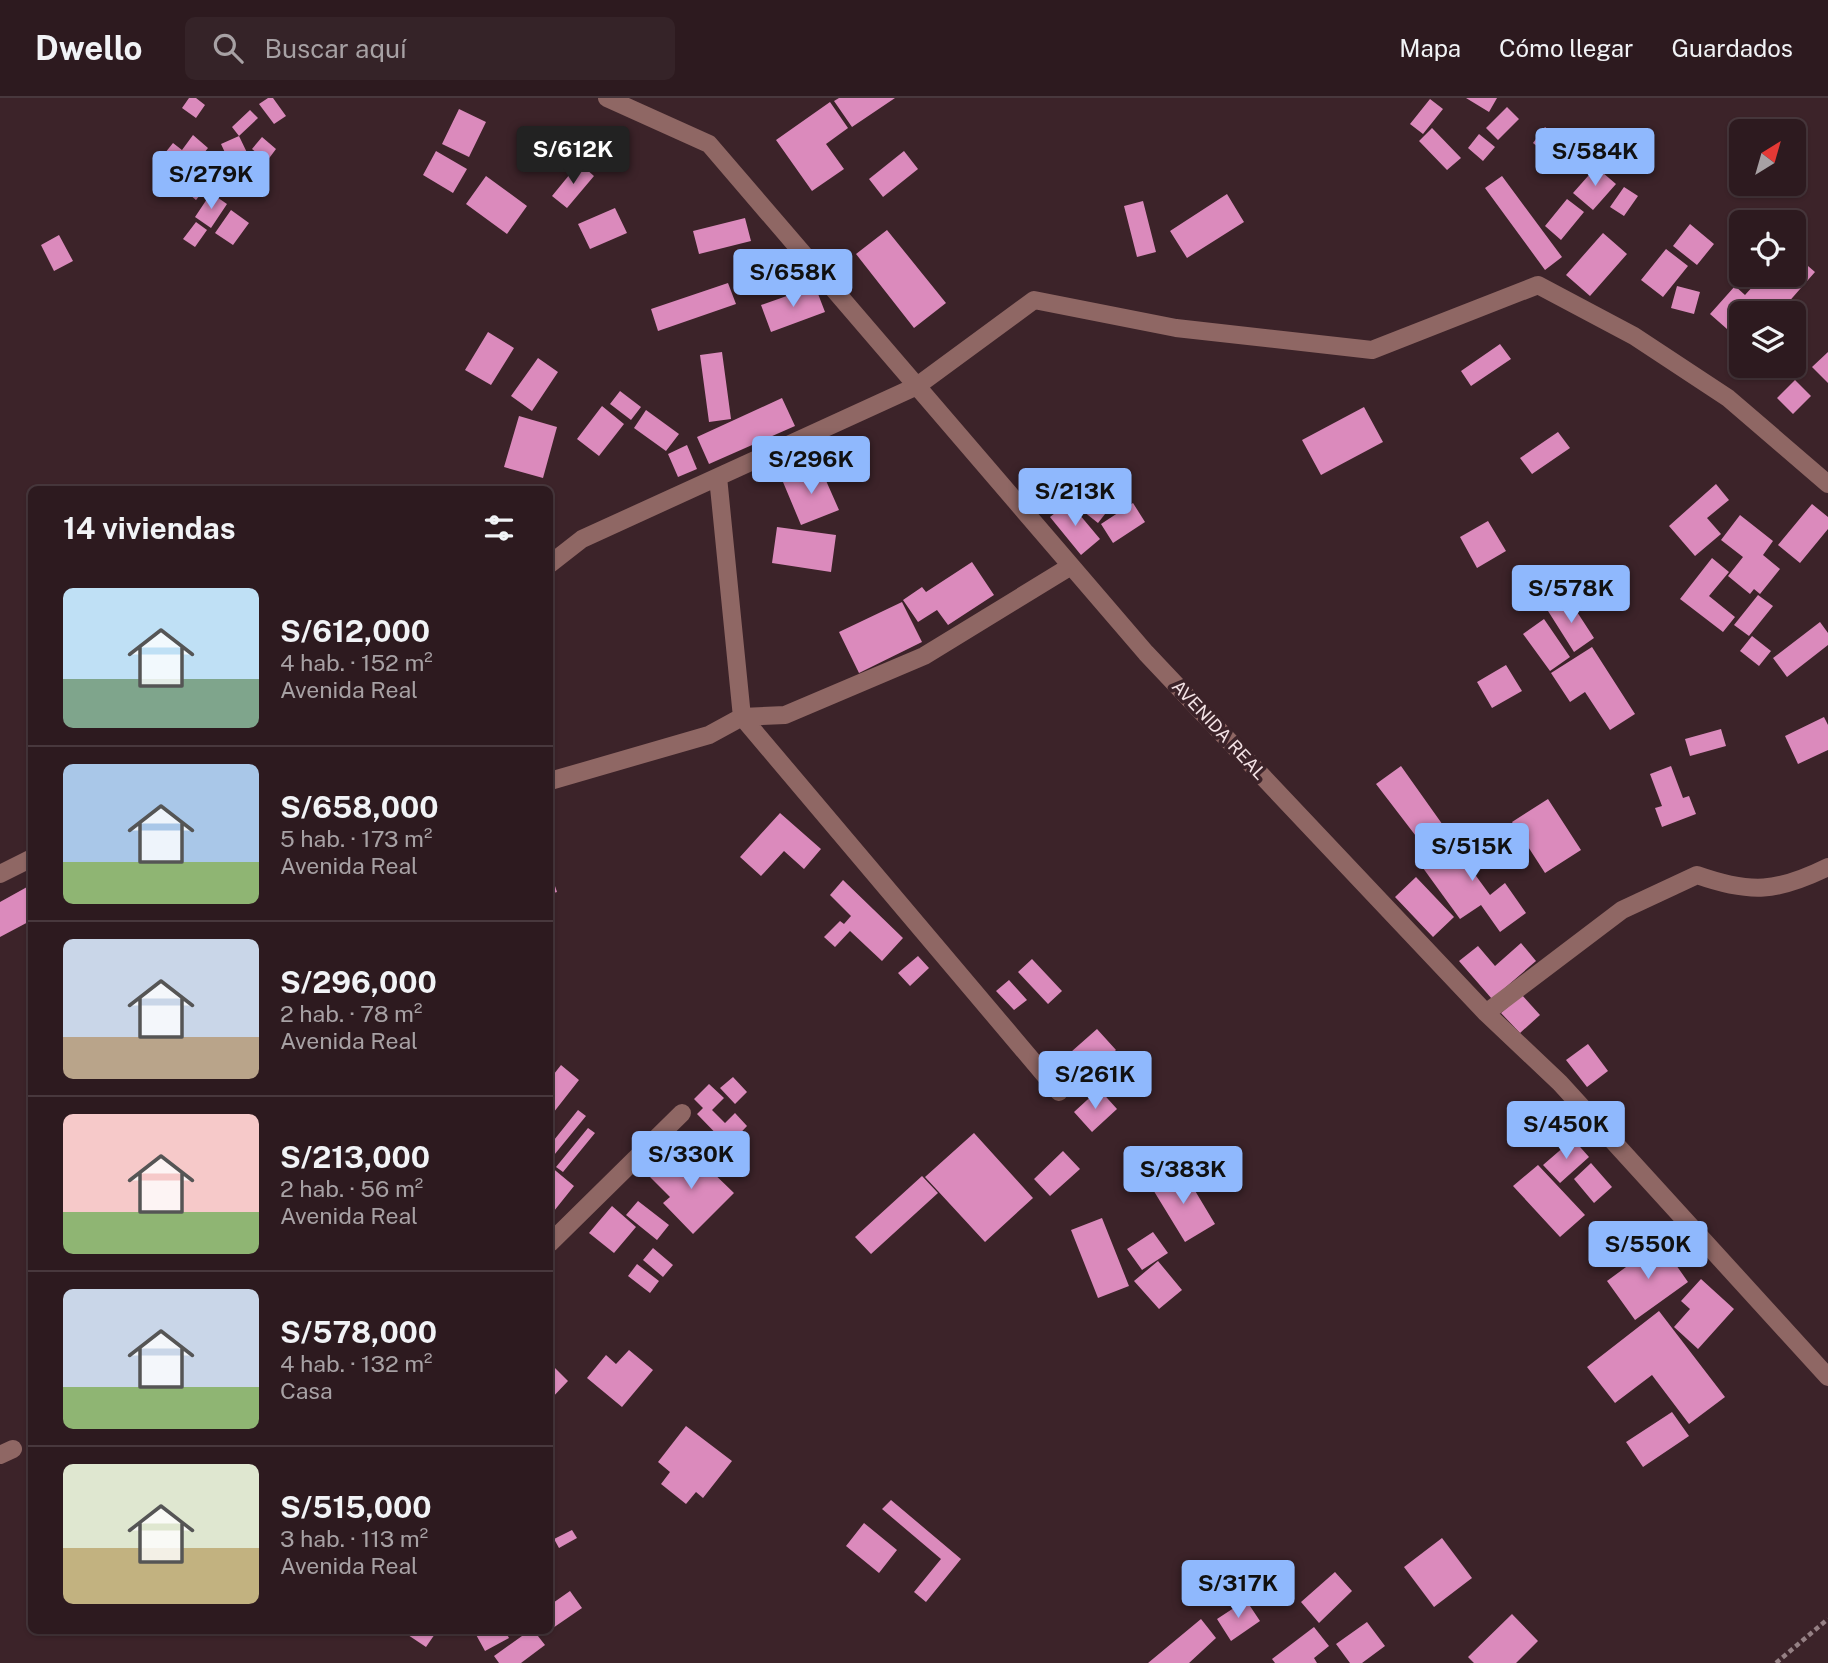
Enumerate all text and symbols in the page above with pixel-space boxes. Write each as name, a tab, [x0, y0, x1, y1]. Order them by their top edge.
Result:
search box	[185, 17, 675, 80]
text: Dwello	[35, 29, 143, 67]
icon: search	[209, 29, 247, 67]
text: Buscar aquí	[265, 33, 406, 64]
text: Mapa	[1399, 34, 1461, 62]
text: Cómo llegar	[1499, 34, 1633, 62]
text: Guardados	[1671, 34, 1793, 62]
north arrow	[1729, 119, 1806, 196]
map controls	[1729, 119, 1806, 378]
pin: S/612K	[516, 126, 630, 186]
pin: S/584K	[1538, 129, 1652, 188]
text: S/612K	[533, 135, 613, 162]
text: S/584K	[1551, 137, 1639, 164]
pin: S/279K	[154, 152, 268, 211]
text: S/279K	[168, 160, 254, 187]
button: locate	[1729, 210, 1806, 287]
pin: S/658K	[736, 250, 850, 309]
text: S/658K	[749, 258, 837, 285]
button: layers	[1729, 301, 1806, 378]
pin: S/296K	[754, 436, 868, 496]
text: S/296K	[768, 445, 854, 472]
pin: S/213K	[1018, 468, 1132, 528]
text: S/213K	[1035, 477, 1115, 504]
icon: filters	[480, 509, 518, 547]
text: 14 viviendas	[63, 510, 235, 546]
pin: S/578K	[1514, 566, 1628, 625]
text: S/578K	[1528, 574, 1614, 601]
text: S/612,000	[280, 613, 430, 649]
icon: home	[119, 616, 203, 700]
text: 4 hab. · 152 m²	[280, 649, 433, 676]
text: Avenida Real	[280, 676, 418, 703]
street label: AVENIDA REAL	[1168, 676, 1271, 784]
text: S/658,000	[280, 789, 439, 825]
icon: home	[119, 792, 203, 876]
pin: S/515K	[1415, 824, 1529, 883]
text: 5 hab. · 173 m²	[280, 825, 432, 852]
text: S/515K	[1431, 832, 1513, 859]
text: Avenida Real	[280, 852, 418, 879]
text: S/296,000	[280, 964, 437, 1000]
icon: home	[119, 967, 203, 1051]
text: 2 hab. · 78 m²	[280, 1000, 422, 1027]
text: Avenida Real	[280, 1027, 418, 1054]
pin: S/261K	[1038, 1052, 1152, 1111]
text: S/261K	[1055, 1060, 1135, 1087]
pin: S/450K	[1509, 1102, 1623, 1161]
text: S/450K	[1523, 1110, 1609, 1137]
pin: S/330K	[634, 1132, 748, 1191]
text: S/213,000	[280, 1139, 430, 1175]
text: S/330K	[648, 1140, 734, 1167]
icon: home	[119, 1142, 203, 1226]
pin: S/383K	[1126, 1146, 1240, 1206]
text: S/383K	[1139, 1155, 1227, 1182]
text: 2 hab. · 56 m²	[280, 1175, 423, 1202]
text: Avenida Real	[280, 1202, 418, 1229]
pin: S/550K	[1591, 1222, 1705, 1281]
text: S/550K	[1604, 1230, 1692, 1257]
text: S/578,000	[280, 1314, 437, 1350]
icon: home	[119, 1317, 203, 1401]
text: 4 hab. · 132 m²	[280, 1350, 433, 1377]
text: Casa	[280, 1377, 333, 1404]
text: S/515,000	[280, 1489, 432, 1525]
icon: home	[119, 1492, 203, 1576]
text: 3 hab. · 113 m²	[280, 1525, 428, 1552]
text: Avenida Real	[280, 1552, 418, 1579]
pin: S/317K	[1181, 1560, 1295, 1620]
text: S/317K	[1198, 1569, 1278, 1596]

